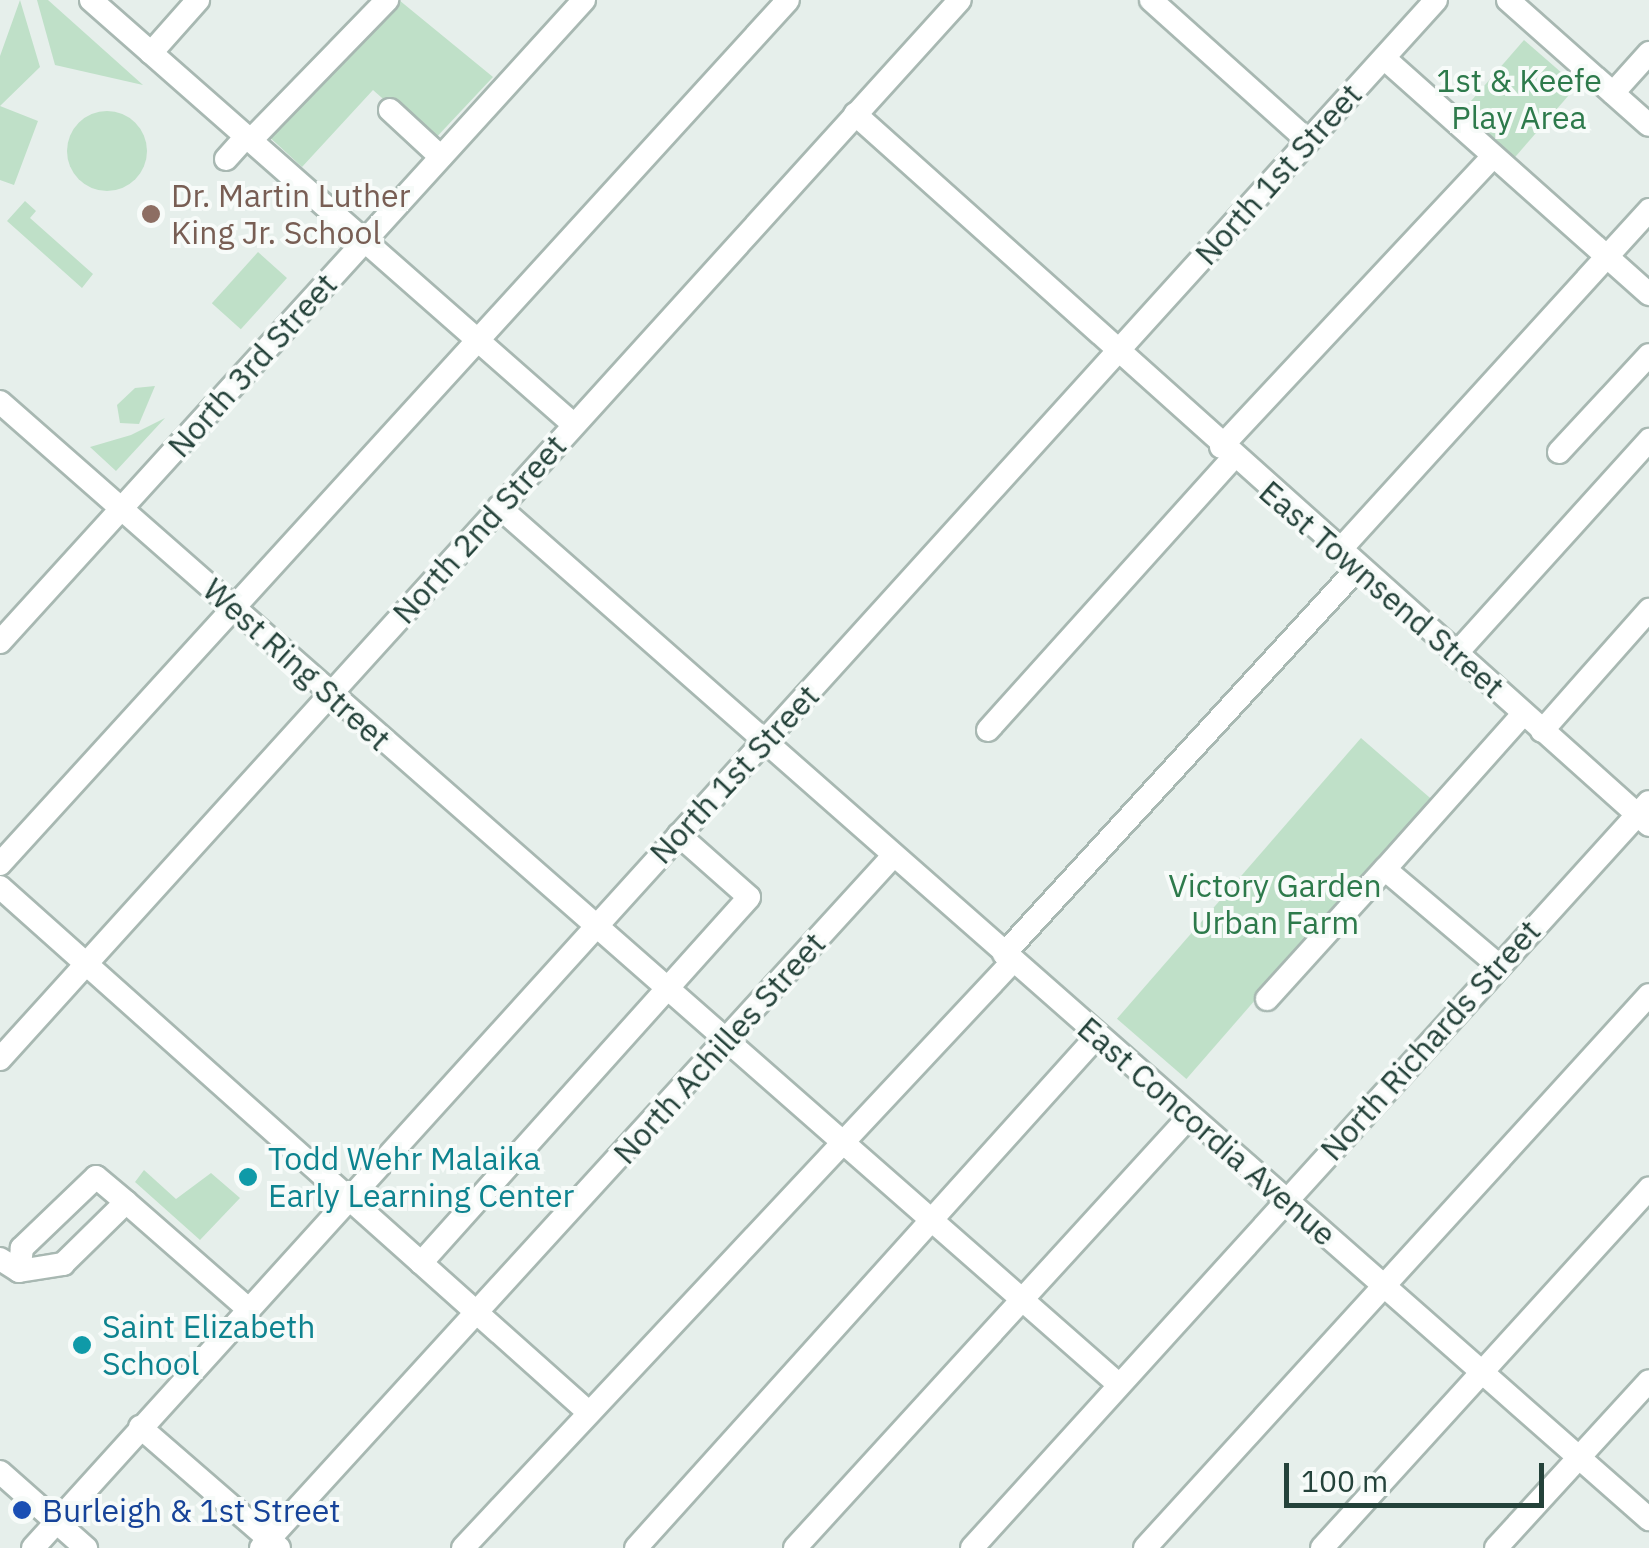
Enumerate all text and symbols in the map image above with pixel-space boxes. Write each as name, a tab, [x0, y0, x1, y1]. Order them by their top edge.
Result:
park label: 1st & Keefe Play Area	[1436, 62, 1602, 137]
street label: North 1st Street	[1187, 76, 1369, 272]
place label: Dr. Martin Luther King Jr. School	[171, 177, 410, 252]
marker: Dr. Martin Luther King Jr. School	[140, 203, 162, 225]
street label: North 3rd Street	[159, 265, 345, 465]
street label: North 2nd Street	[384, 427, 574, 631]
street label: East Townsend Street	[1252, 472, 1512, 706]
street label: West Ring Street	[195, 570, 399, 758]
street label: North 1st Street	[641, 677, 827, 871]
park label: Victory Garden Urban Farm	[1168, 867, 1382, 942]
street label: North Richards Street	[1312, 912, 1548, 1168]
street label: North Achilles Street	[605, 924, 833, 1172]
street label: East Concordia Avenue	[1070, 1008, 1344, 1254]
place label: Todd Wehr Malaika Early Learning Center	[268, 1140, 574, 1215]
marker: Todd Wehr Malaika Early Learning Center	[237, 1166, 259, 1188]
place label: Saint Elizabeth School	[102, 1308, 315, 1383]
marker: Saint Elizabeth School	[71, 1334, 93, 1356]
scale bar	[1289, 1443, 1549, 1505]
text: 100 m	[1301, 1461, 1388, 1500]
place label: Burleigh & 1st Street	[42, 1491, 341, 1529]
marker: Burleigh & 1st Street	[11, 1499, 33, 1521]

